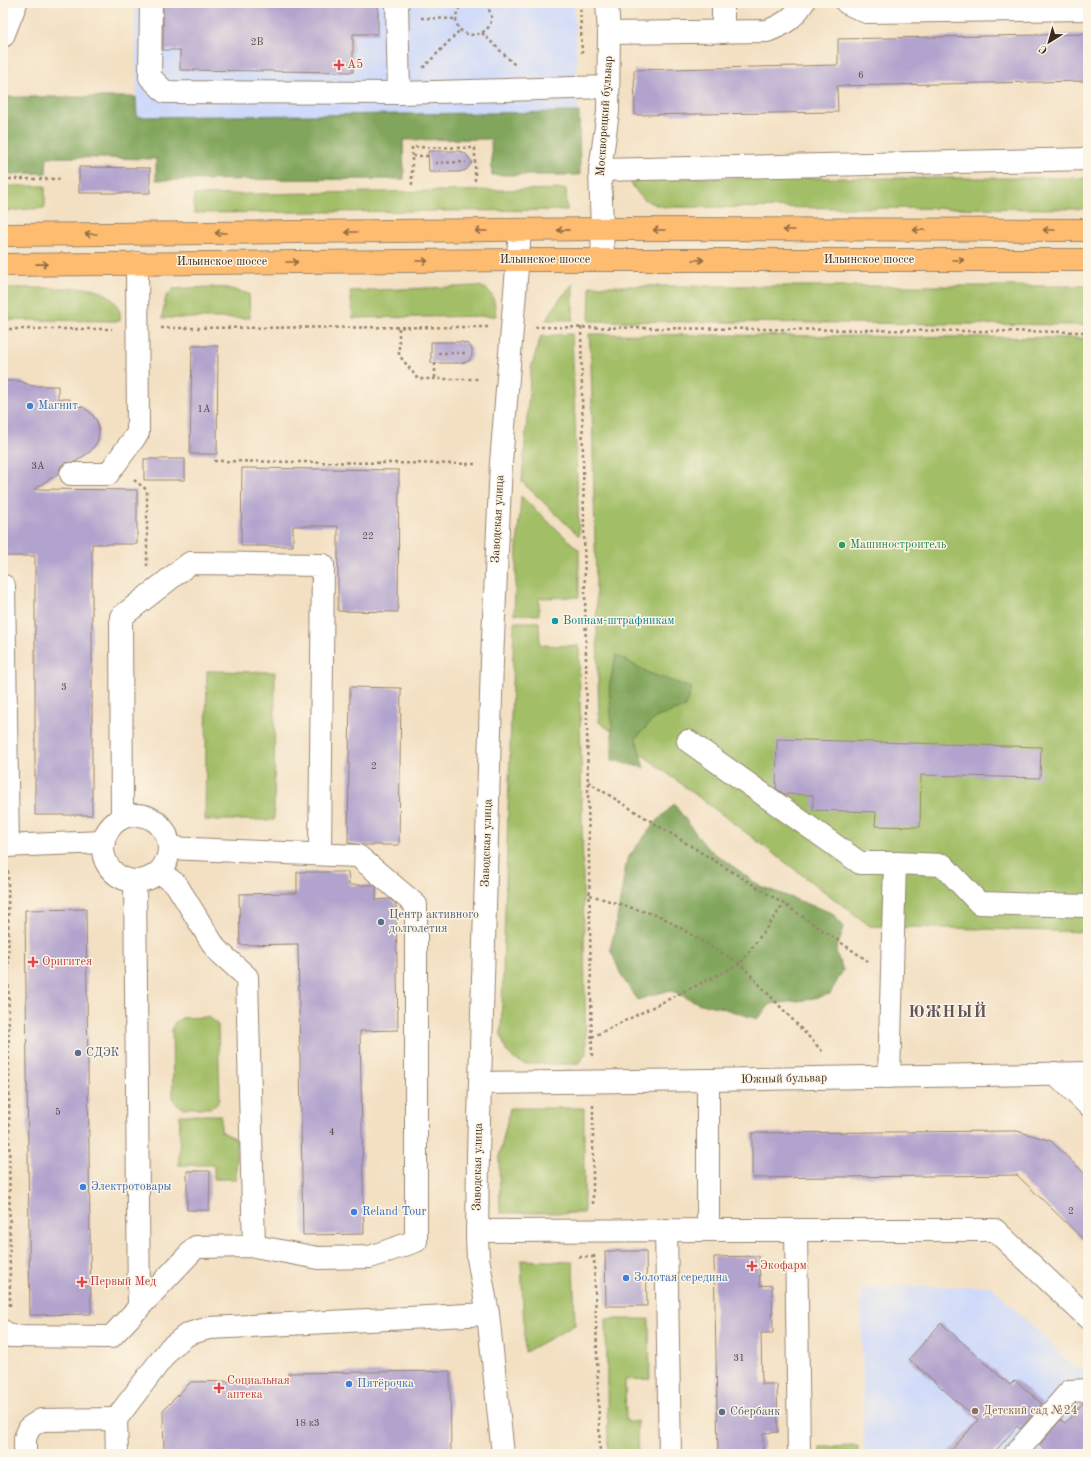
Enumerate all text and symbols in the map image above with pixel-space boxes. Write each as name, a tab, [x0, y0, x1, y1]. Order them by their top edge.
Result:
north arrow	[1029, 22, 1069, 62]
house number: 2В	[251, 37, 263, 47]
text: С	[1038, 42, 1050, 55]
street label: Москворецкий бульвар	[595, 55, 615, 177]
place label: А5	[347, 58, 363, 71]
marker: А5	[334, 60, 344, 70]
house number: 6	[858, 70, 864, 80]
one-way arrow	[557, 226, 570, 234]
one-way arrow	[653, 226, 666, 234]
one-way arrow	[783, 226, 796, 234]
one-way arrow	[913, 226, 926, 234]
one-way arrow	[1043, 226, 1056, 234]
one-way arrow	[475, 227, 488, 235]
one-way arrow	[345, 228, 358, 236]
one-way arrow	[215, 229, 228, 237]
one-way arrow	[85, 230, 98, 238]
street label: Ильинское шоссе	[500, 254, 591, 266]
street label: Ильинское шоссе	[824, 254, 915, 266]
street label: Ильинское шоссе	[177, 256, 268, 268]
one-way arrow	[691, 256, 704, 264]
one-way arrow	[951, 256, 964, 264]
one-way arrow	[415, 257, 428, 265]
one-way arrow	[285, 258, 298, 266]
one-way arrow	[35, 260, 48, 268]
place label: Магнит	[38, 400, 78, 412]
marker: Магнит	[25, 401, 35, 411]
house number: 1А	[197, 404, 211, 414]
house number: 3А	[31, 461, 45, 471]
street label: Заводская улица	[490, 475, 506, 563]
house number: 22	[362, 531, 374, 541]
place label: Машиностроитель	[850, 539, 947, 551]
marker: Машиностроитель	[837, 540, 847, 550]
place label: Воинам-штрафникам	[563, 615, 674, 627]
marker: Воинам-штрафникам	[550, 616, 560, 626]
house number: 3	[61, 682, 67, 692]
house number: 2	[371, 761, 377, 771]
street label: Заводская улица	[479, 799, 495, 887]
place label: Центр активного долголетия	[389, 909, 479, 935]
marker: Центр активного долголетия	[376, 917, 386, 927]
marker: Оригитея	[27, 956, 39, 968]
place label: Оригитея	[42, 956, 92, 968]
district label: ЮЖНЫЙ	[908, 1001, 988, 1021]
place label: СДЭК	[86, 1047, 120, 1059]
marker: СДЭК	[73, 1048, 83, 1058]
street label: Южный бульвар	[741, 1072, 827, 1086]
house number: 5	[55, 1107, 61, 1117]
street label: Заводская улица	[471, 1123, 485, 1211]
house number: 4	[329, 1127, 335, 1137]
place label: Электротовары	[91, 1181, 172, 1193]
marker: Электротовары	[78, 1182, 88, 1192]
place label: Reland Tour	[362, 1206, 426, 1218]
house number: 2	[1068, 1206, 1074, 1216]
marker: Reland Tour	[349, 1207, 359, 1217]
place label: Экофарм	[760, 1260, 807, 1272]
marker: Экофарм	[747, 1261, 757, 1271]
place label: Золотая середина	[634, 1272, 728, 1284]
marker: Золотая середина	[621, 1273, 631, 1283]
place label: Первый Мед	[90, 1276, 156, 1288]
marker: Первый Мед	[77, 1277, 87, 1287]
house number: 31	[733, 1353, 745, 1363]
place label: Социальная аптека	[227, 1375, 290, 1401]
place label: Пятёрочка	[357, 1378, 414, 1390]
marker: Пятёрочка	[344, 1379, 354, 1389]
marker: Социальная аптека	[214, 1383, 224, 1393]
place label: Детский сад №24	[983, 1405, 1078, 1417]
place label: Сбербанк	[730, 1406, 780, 1418]
marker: Детский сад №24	[970, 1406, 980, 1416]
marker: Сбербанк	[717, 1407, 727, 1417]
house number: 18 к3	[294, 1418, 320, 1428]

